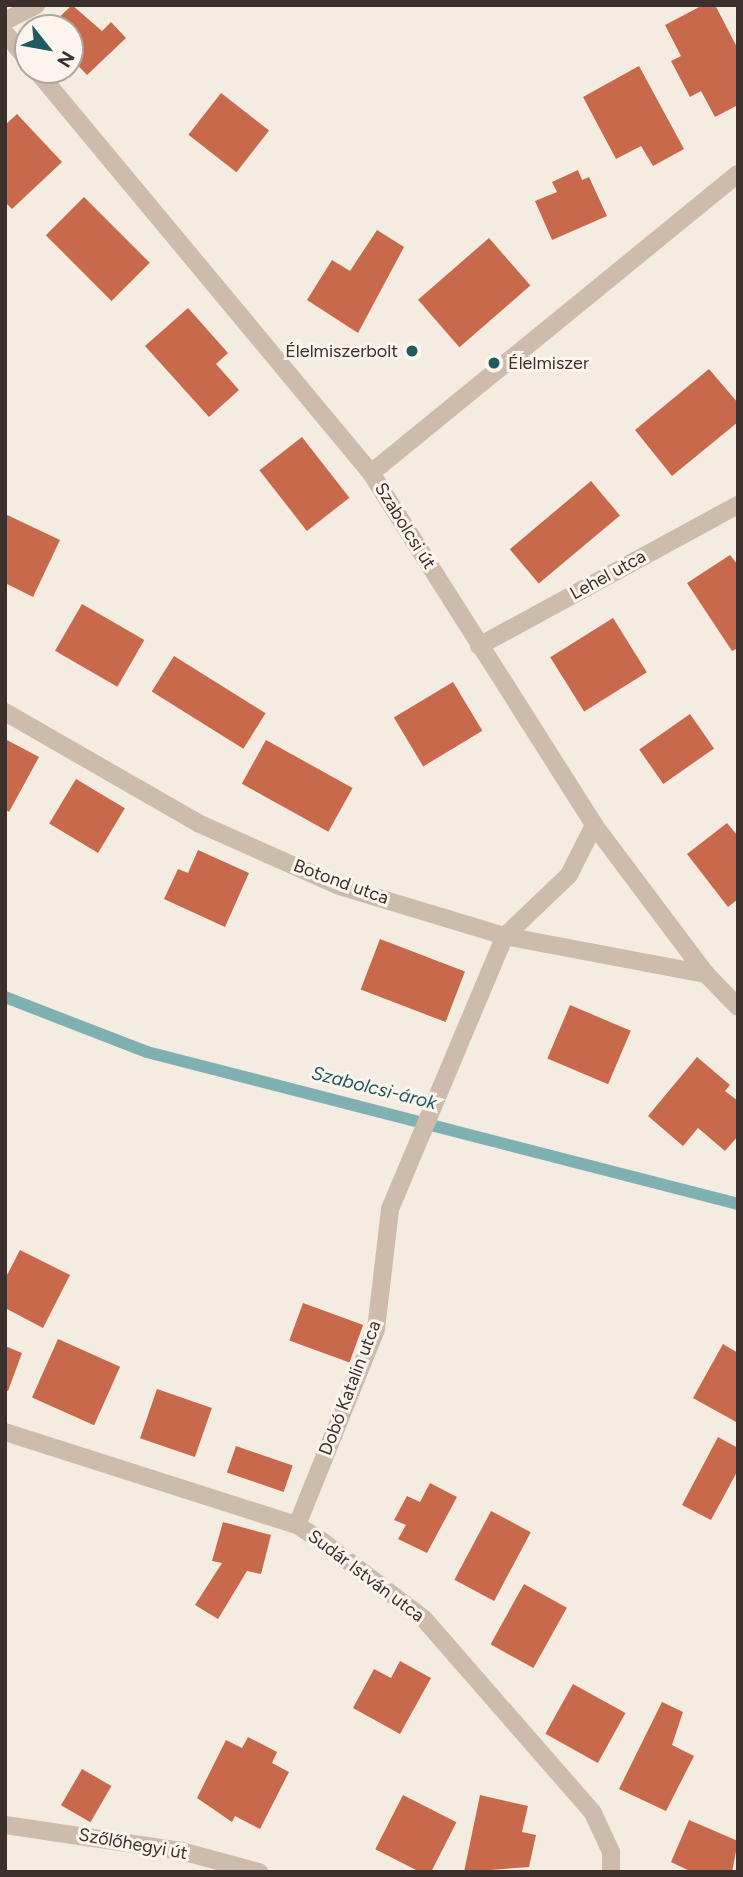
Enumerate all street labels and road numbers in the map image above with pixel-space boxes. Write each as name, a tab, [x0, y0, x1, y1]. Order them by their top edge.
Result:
street label: Szabolcsi út	[370, 479, 440, 573]
street label: Lehel utca	[566, 545, 650, 605]
street label: Botond utca	[291, 855, 391, 909]
street label: Dobó Katalin utca	[314, 1318, 386, 1458]
street label: Sudár István utca	[304, 1525, 428, 1627]
street label: Szőlőhegyi út	[77, 1824, 189, 1864]

